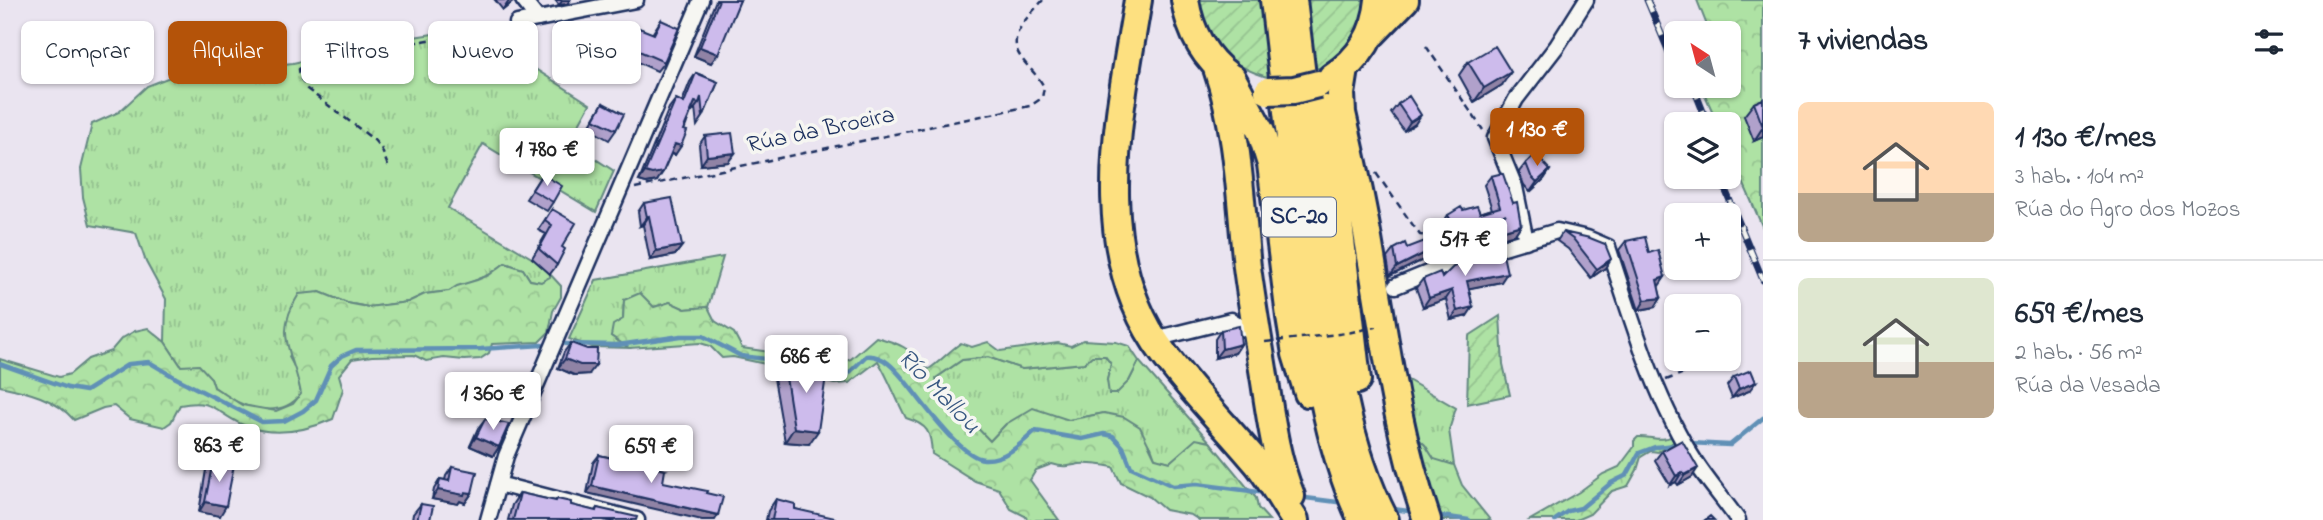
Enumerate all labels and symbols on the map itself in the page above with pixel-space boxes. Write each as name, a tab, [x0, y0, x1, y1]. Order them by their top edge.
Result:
north arrow	[1664, 21, 1741, 98]
street label: Rúa da Broeira	[744, 98, 898, 164]
pin: 1 130 €	[1472, 108, 1602, 168]
pin: 1 780 €	[482, 128, 612, 188]
road number: SC-20	[1262, 198, 1336, 236]
pin: 517 €	[1416, 218, 1514, 278]
pin: 686 €	[757, 336, 855, 395]
water label: Río Mallou	[888, 341, 989, 443]
pin: 1 360 €	[428, 372, 558, 432]
pin: 863 €	[170, 424, 268, 484]
pin: 659 €	[602, 426, 700, 485]

